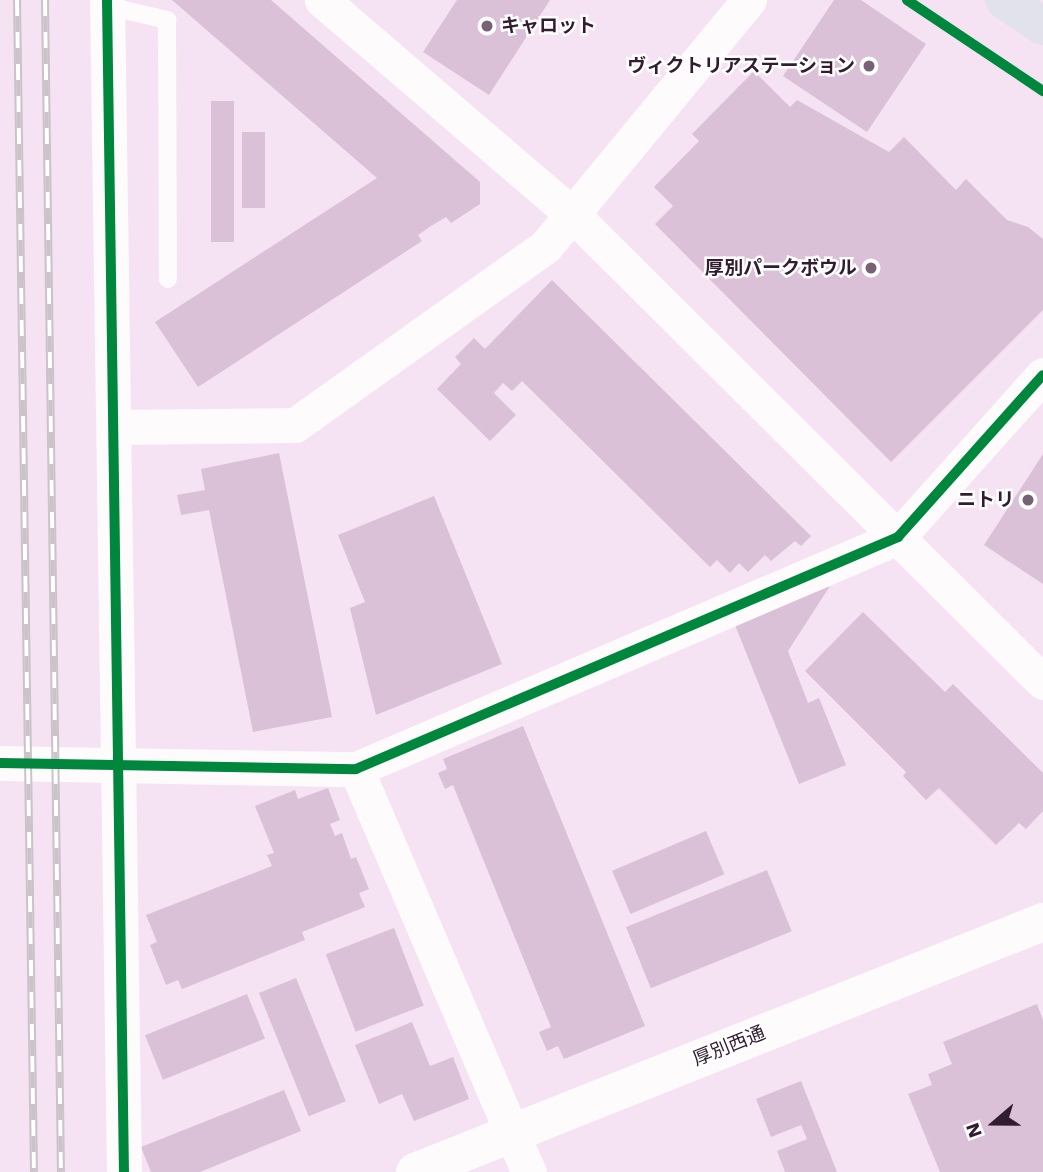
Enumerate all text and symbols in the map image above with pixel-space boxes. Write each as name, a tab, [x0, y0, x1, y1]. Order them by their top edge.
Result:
place label: キャロット	[501, 15, 596, 37]
marker: キャロット	[479, 18, 495, 34]
place label: ヴィクトリアステーション	[627, 55, 855, 77]
marker: ヴィクトリアステーション	[861, 58, 877, 74]
place label: 厚別パークボウル	[705, 257, 857, 279]
marker: 厚別パークボウル	[863, 260, 879, 276]
place label: ニトリ	[957, 489, 1014, 511]
marker: ニトリ	[1020, 492, 1036, 508]
street label: 厚別西通	[689, 1021, 769, 1071]
north arrow	[959, 1088, 1029, 1158]
text: N	[961, 1120, 987, 1141]

